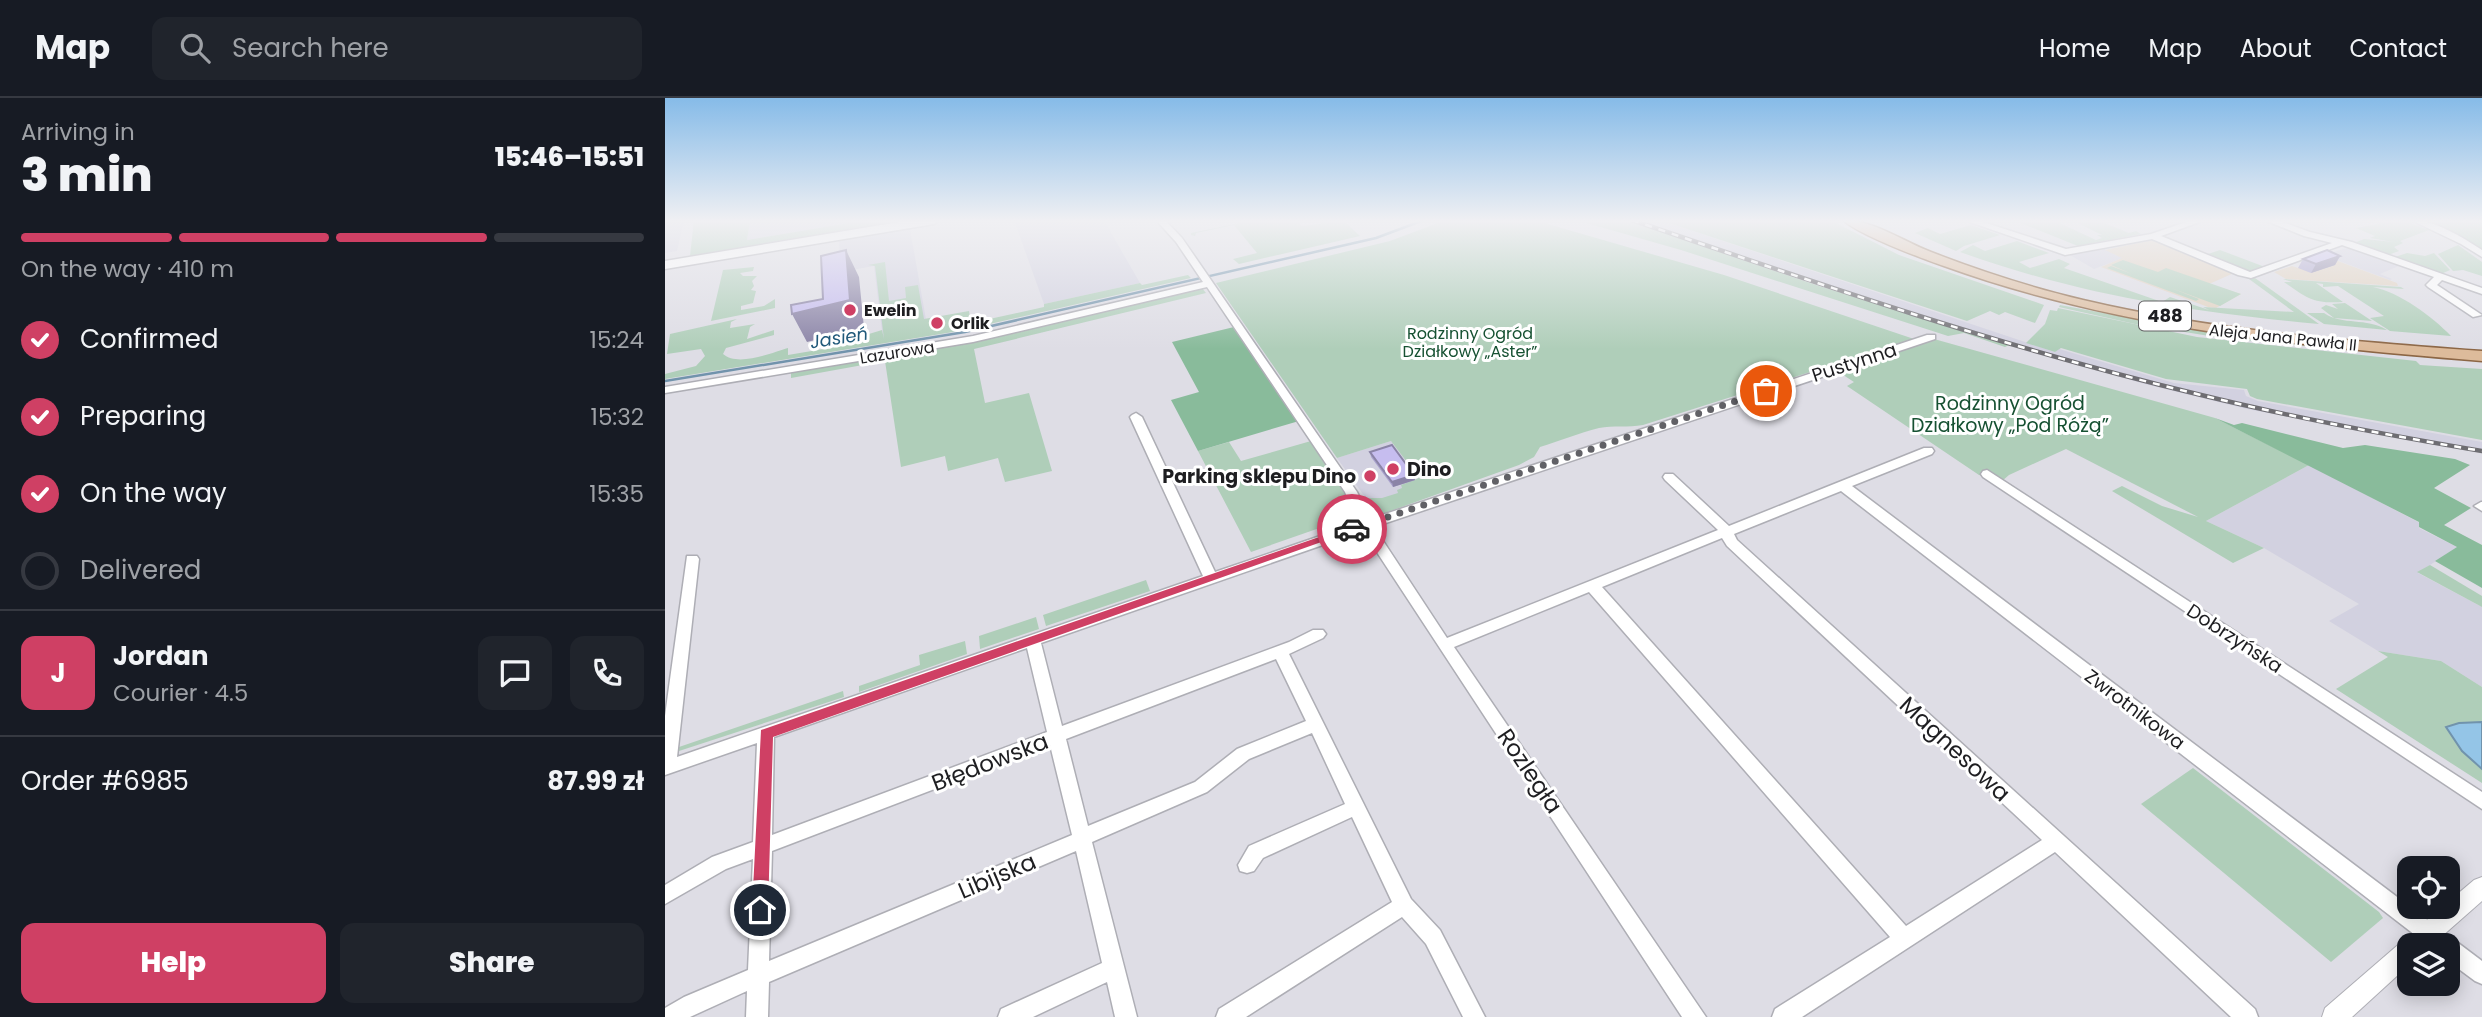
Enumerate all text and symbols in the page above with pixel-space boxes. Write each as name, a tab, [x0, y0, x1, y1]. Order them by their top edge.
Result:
search box	[152, 17, 642, 80]
text: Map	[35, 24, 110, 71]
icon: search	[176, 29, 214, 67]
text: Search here	[232, 30, 389, 66]
text: Home	[2039, 32, 2111, 65]
text: Map	[2149, 32, 2202, 65]
text: About	[2240, 32, 2311, 65]
text: Contact	[2349, 32, 2447, 65]
text: Arriving in	[21, 116, 135, 148]
text: 15:46–15:51	[495, 139, 644, 175]
text: 3 min	[21, 143, 153, 207]
text: On the way · 410 m	[21, 253, 234, 285]
place label: Ewelin	[864, 299, 917, 322]
marker: Ewelin	[842, 302, 858, 318]
road number: 488	[2139, 302, 2191, 330]
place label: Orlik	[951, 312, 990, 335]
marker: Orlik	[929, 315, 945, 331]
street label: Aleja Jana Pawła II	[2208, 318, 2358, 357]
icon: check	[21, 321, 59, 359]
text: Confirmed	[80, 321, 218, 357]
water label: Jasień	[808, 321, 870, 354]
park label: Rodzinny Ogród Działkowy „Aster”	[1403, 322, 1537, 363]
text: 15:24	[590, 324, 644, 356]
street label: Lazurowa	[858, 335, 936, 370]
street label: Pustynna	[1808, 336, 1900, 389]
pin	[1736, 361, 1796, 421]
icon: bag	[1747, 372, 1785, 410]
park label: Rodzinny Ogród Działkowy „Pod Różą”	[1911, 390, 2109, 439]
icon: check	[21, 398, 59, 436]
text: Preparing	[80, 398, 206, 434]
text: 15:32	[591, 401, 644, 433]
place label: Dino	[1407, 456, 1451, 483]
marker: Dino	[1385, 461, 1401, 477]
place label: Parking sklepu Dino	[1162, 463, 1356, 490]
marker: Parking sklepu Dino	[1362, 468, 1378, 484]
icon: check	[21, 475, 59, 513]
text: On the way	[80, 475, 227, 511]
text: 15:35	[589, 478, 644, 510]
courier	[1317, 494, 1387, 564]
icon: car	[1333, 510, 1371, 548]
text: Delivered	[80, 552, 201, 588]
street label: Dobrzyńska	[2181, 597, 2288, 680]
button: chat	[478, 636, 552, 710]
button: phone	[570, 636, 644, 710]
text: Jordan	[113, 638, 209, 674]
text: J	[50, 655, 66, 691]
street label: Zwrotnikowa	[2079, 663, 2190, 756]
text: Courier · 4.5	[113, 677, 248, 709]
street label: Magnesowa	[1893, 689, 2017, 809]
street label: Rozległa	[1490, 722, 1570, 820]
street label: Błędowska	[927, 725, 1053, 799]
text: Order #6985	[21, 763, 189, 799]
text: 87.99 zł	[547, 763, 644, 799]
street label: Libijska	[953, 845, 1041, 907]
map controls	[2397, 856, 2460, 996]
button: locate	[2397, 856, 2460, 919]
pin	[730, 880, 790, 940]
icon: home	[741, 891, 779, 929]
button: Help	[21, 923, 326, 1003]
button: Share	[340, 923, 644, 1003]
button: layers	[2397, 933, 2460, 996]

